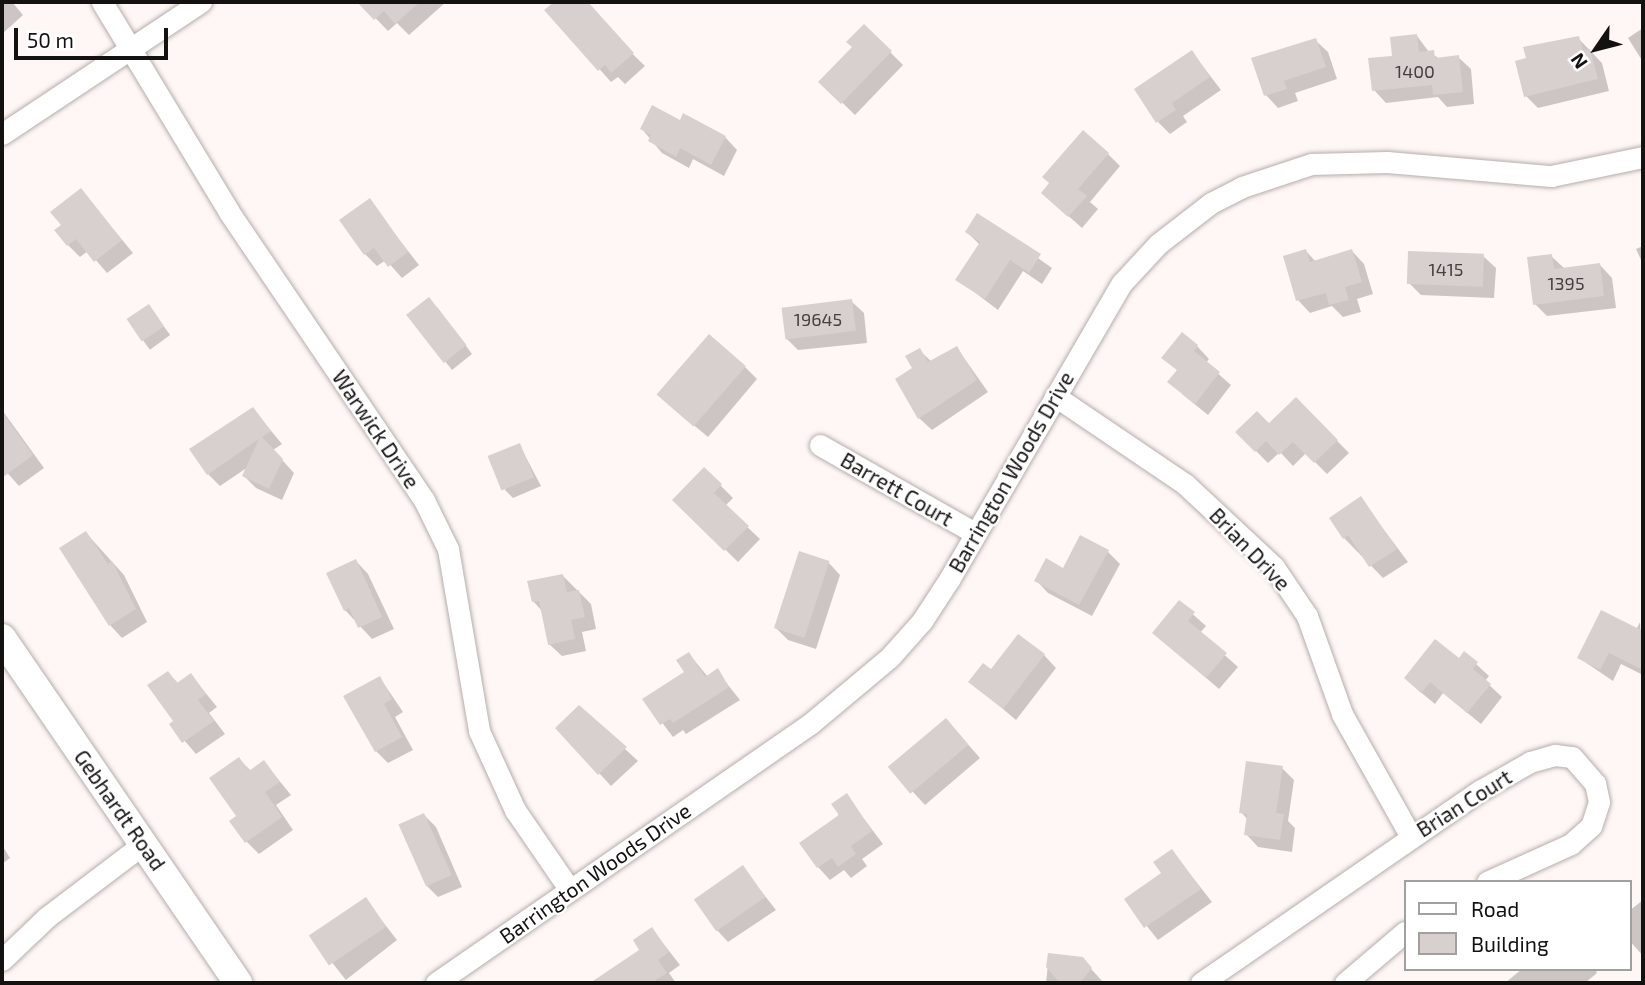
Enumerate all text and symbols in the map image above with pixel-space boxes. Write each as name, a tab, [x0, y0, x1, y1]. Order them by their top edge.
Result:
scale bar	[18, 14, 172, 58]
north arrow	[1561, 14, 1631, 84]
text: 50 m	[27, 27, 74, 52]
text: N	[1565, 49, 1592, 74]
house number: 1400	[1395, 60, 1435, 82]
house number: 1415	[1428, 258, 1464, 280]
house number: 1395	[1547, 272, 1585, 294]
house number: 19645	[794, 308, 842, 330]
street label: Warwick Drive	[327, 365, 425, 493]
street label: Barrington Woods Drive	[943, 367, 1079, 577]
street label: Barrett Court	[836, 447, 958, 531]
street label: Brian Drive	[1204, 503, 1296, 595]
street label: Gebhardt Road	[69, 745, 171, 875]
street label: Brian Court	[1412, 764, 1516, 842]
street label: Barrington Woods Drive	[494, 797, 696, 949]
legend	[1404, 880, 1631, 971]
text: Road	[1471, 896, 1519, 921]
text: Building	[1471, 931, 1549, 956]

